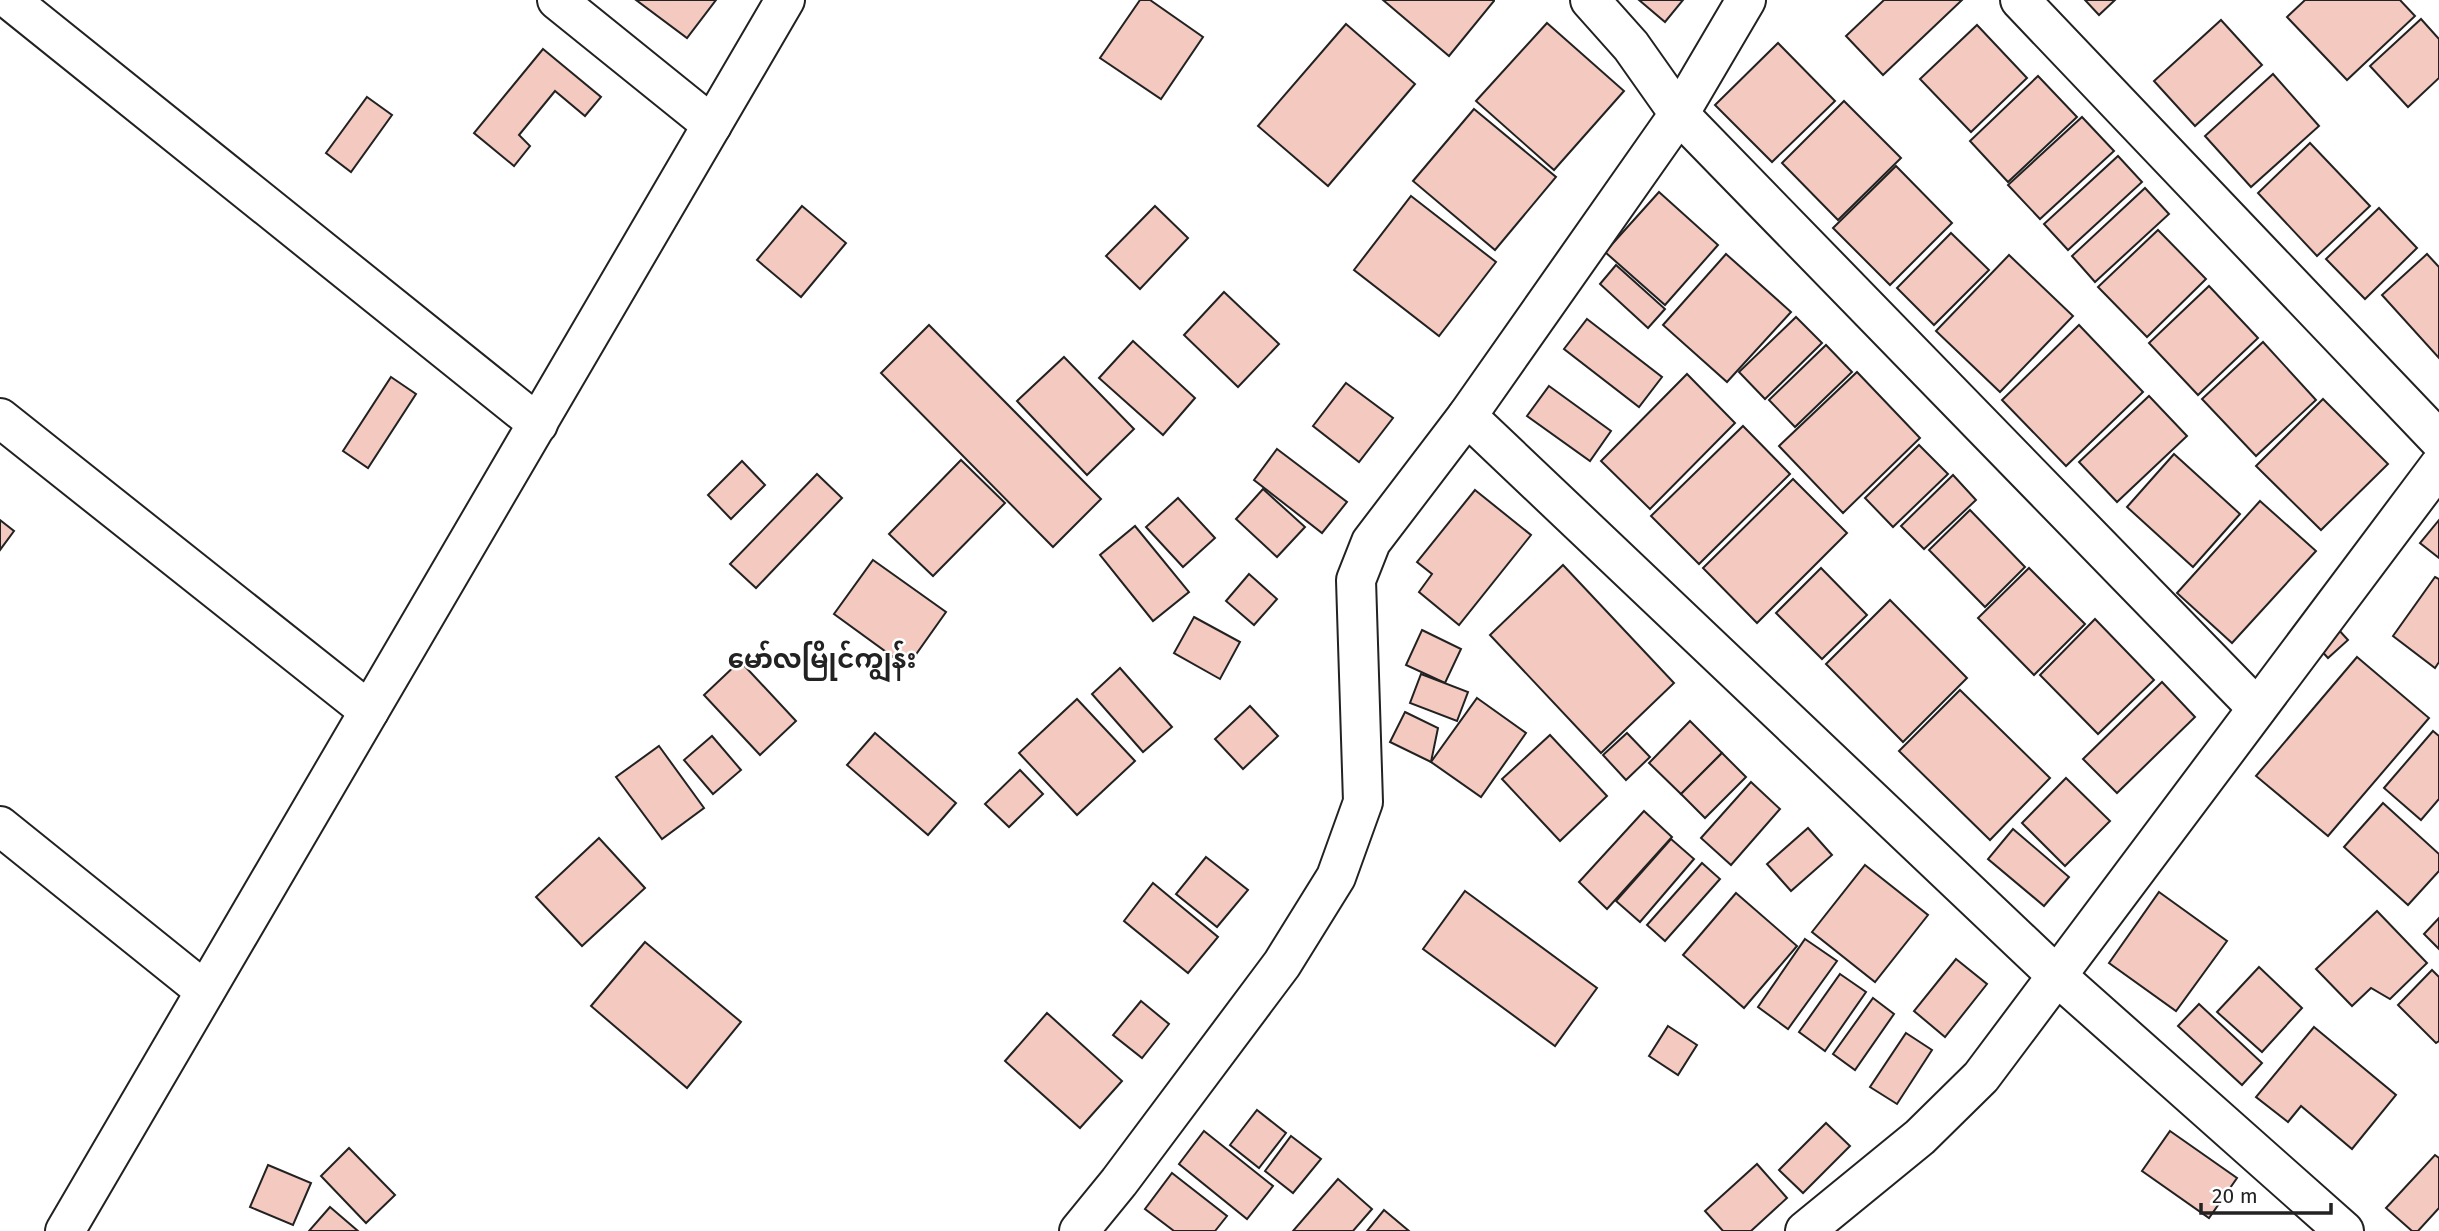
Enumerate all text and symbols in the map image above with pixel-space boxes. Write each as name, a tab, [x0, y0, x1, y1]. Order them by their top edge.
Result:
district label: မော်လမြိုင်ကျွန်း	[728, 640, 916, 683]
scale bar	[2201, 1172, 2330, 1216]
text: 20 m	[2212, 1183, 2258, 1209]

